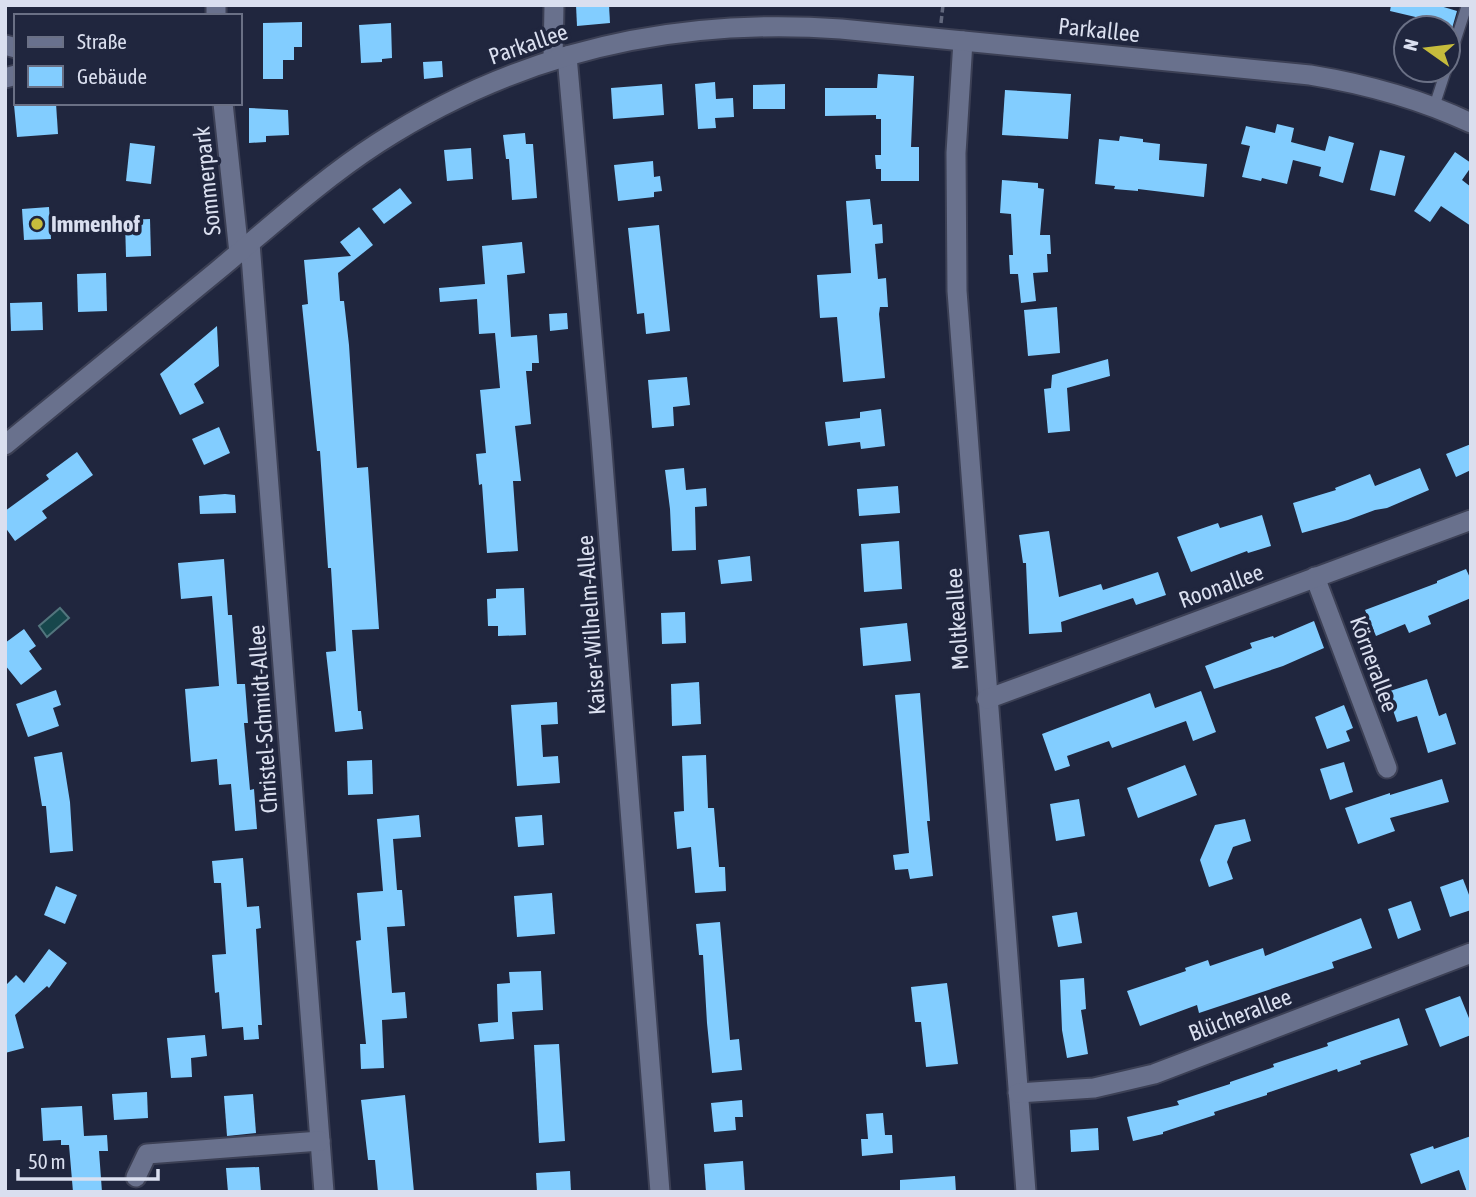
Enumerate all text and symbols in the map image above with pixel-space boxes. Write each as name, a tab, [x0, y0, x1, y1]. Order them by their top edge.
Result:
street label: Parkallee	[1057, 13, 1141, 47]
legend	[14, 14, 242, 105]
north arrow	[1392, 14, 1462, 84]
street label: Parkallee	[485, 18, 571, 70]
text: Straße	[77, 29, 127, 53]
text: N	[1398, 37, 1423, 53]
text: Gebäude	[77, 64, 147, 88]
street label: Sommerpark	[188, 125, 226, 237]
place label: Immenhof	[51, 211, 141, 237]
marker: Immenhof	[29, 216, 45, 232]
street label: Kaiser-Wilhelm-Allee	[572, 534, 610, 716]
street label: Roonallee	[1175, 559, 1267, 613]
street label: Moltkeallee	[940, 567, 974, 671]
street label: Körnerallee	[1345, 613, 1403, 715]
street label: Christel-Schmidt-Allee	[243, 624, 283, 814]
street label: Blücherallee	[1185, 984, 1295, 1046]
scale bar	[18, 1138, 158, 1182]
text: 50 m	[28, 1149, 66, 1173]

